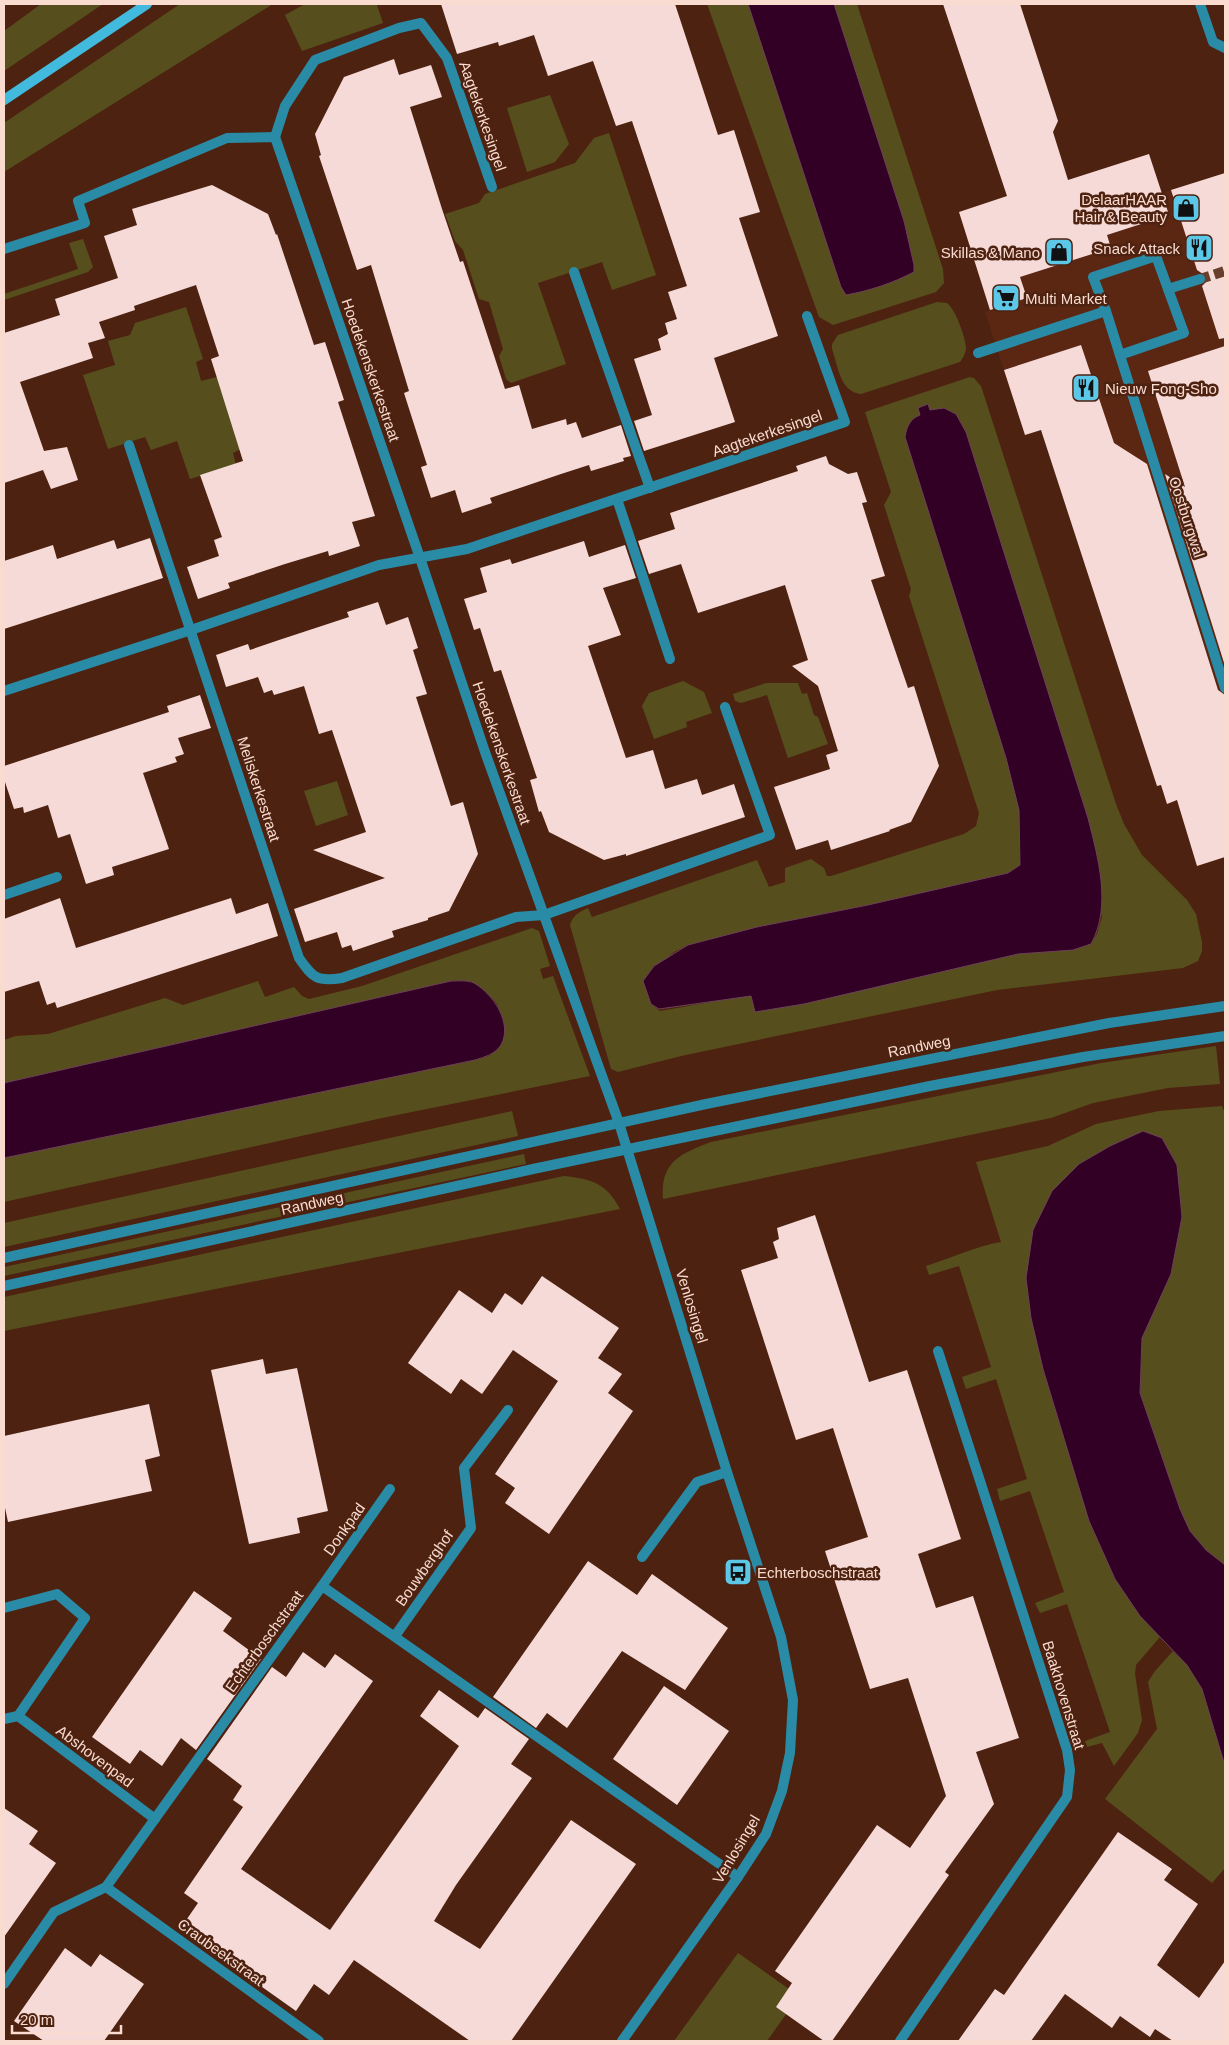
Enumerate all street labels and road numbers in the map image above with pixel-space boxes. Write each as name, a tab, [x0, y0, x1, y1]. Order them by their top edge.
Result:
street label: Aagtekerkesingel	[456, 59, 510, 173]
street label: Hoedekenskerkestraat	[339, 296, 404, 445]
street label: Aagtekerkesingel	[710, 406, 824, 460]
street label: Oostburgwal	[1166, 474, 1208, 560]
street label: Hoedekenskerkestraat	[470, 679, 535, 828]
street label: Meliskerkestraat	[234, 734, 284, 844]
street label: Randweg	[886, 1032, 952, 1060]
street label: Randweg	[279, 1188, 345, 1218]
street label: Venlosingel	[673, 1267, 711, 1345]
street label: Donkpad	[320, 1500, 368, 1558]
street label: Bouwberghof	[392, 1526, 457, 1609]
street label: Echterboschstraat	[222, 1586, 307, 1695]
street label: Baakhovenstraat	[1039, 1639, 1089, 1752]
street label: Abshovenpad	[53, 1722, 137, 1790]
street label: Venlosingel	[709, 1812, 763, 1886]
street label: Craubeekstraat	[175, 1915, 268, 1990]

